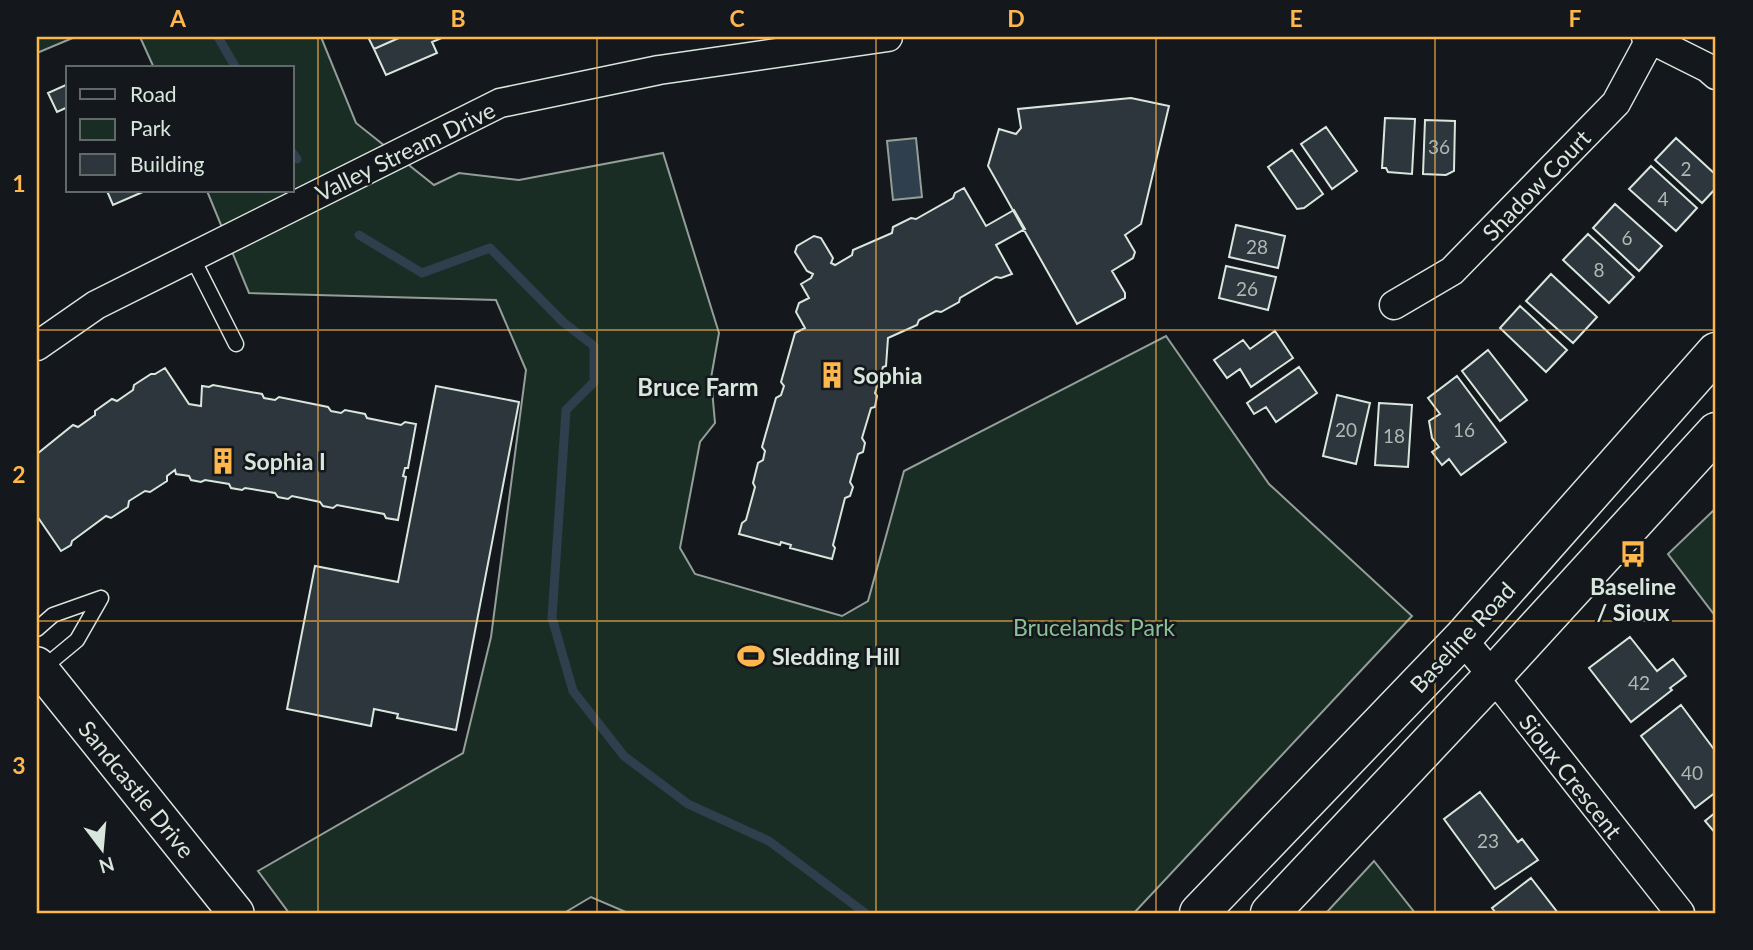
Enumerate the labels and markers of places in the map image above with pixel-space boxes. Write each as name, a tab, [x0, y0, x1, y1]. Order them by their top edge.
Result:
building icon: Sophia	[817, 360, 847, 390]
place label: Sophia	[853, 361, 922, 389]
building icon: Sophia I	[208, 446, 238, 476]
place label: Sophia I	[244, 447, 326, 475]
bus stop icon: Baseline / Sioux	[1618, 539, 1648, 569]
place label: Baseline / Sioux	[1590, 572, 1676, 626]
sports icon: Sledding Hill	[736, 641, 766, 671]
place label: Sledding Hill	[772, 642, 900, 670]

